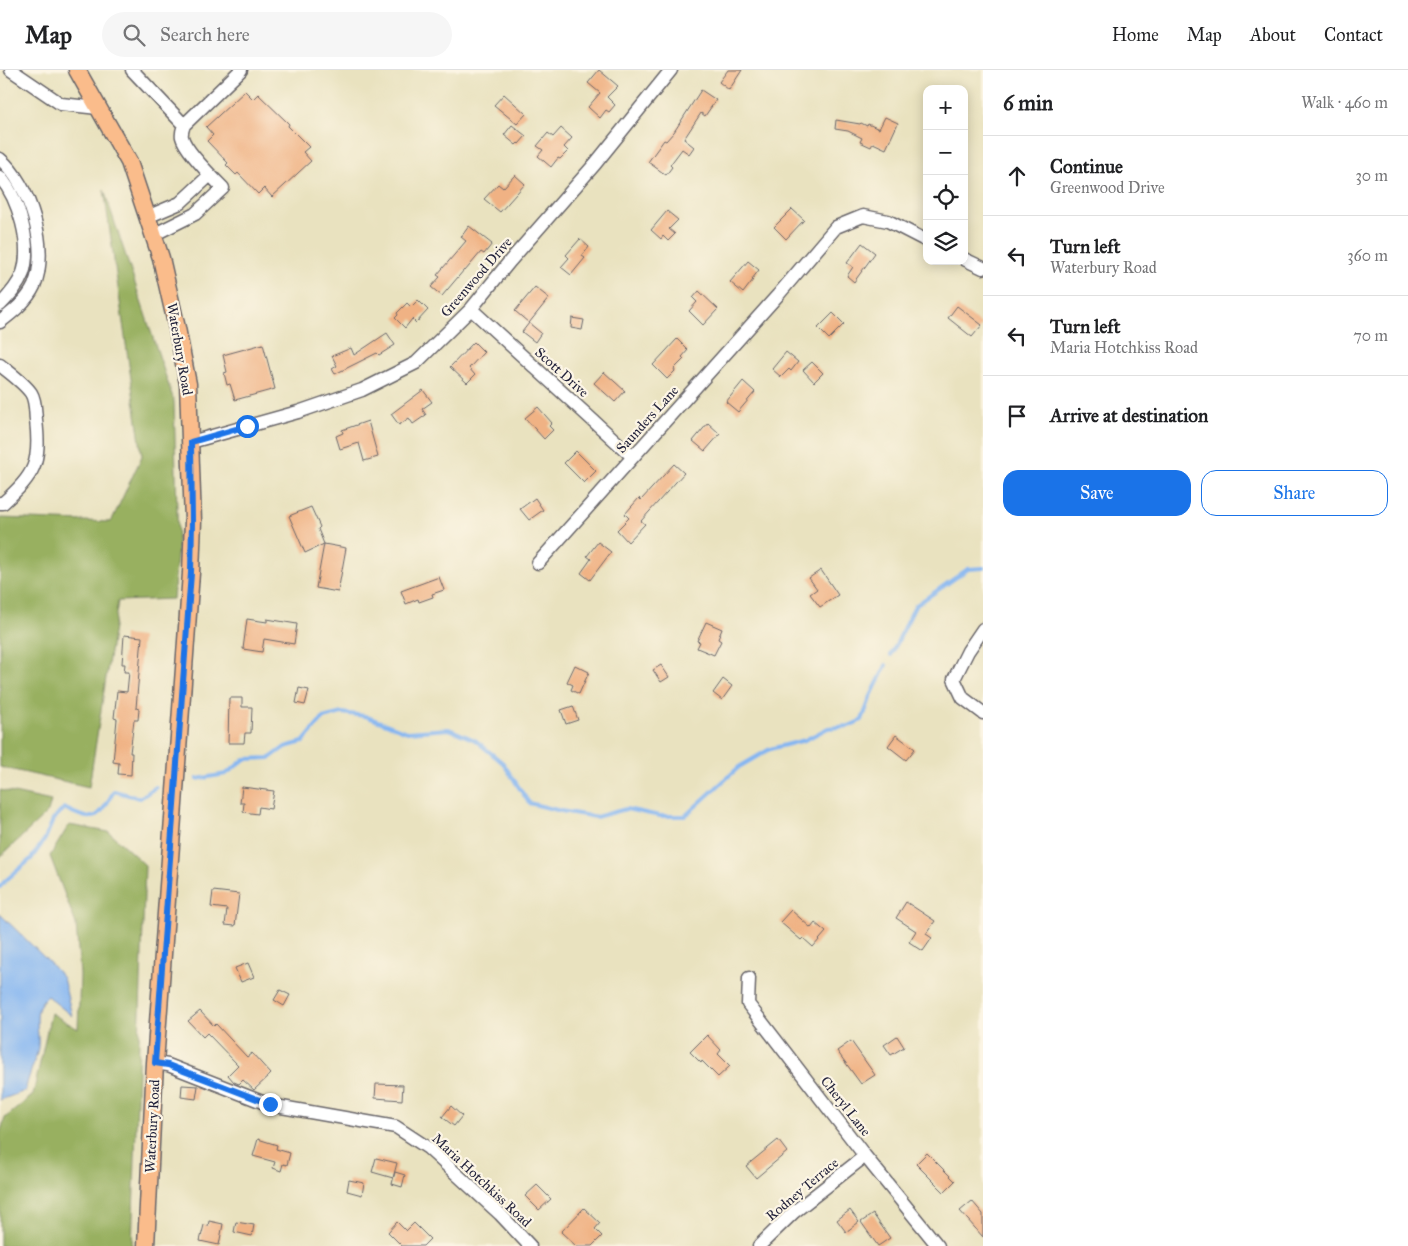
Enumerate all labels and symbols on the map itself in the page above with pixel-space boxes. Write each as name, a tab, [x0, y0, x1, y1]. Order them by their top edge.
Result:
street label: Greenwood Drive	[437, 234, 516, 321]
street label: Waterbury Road	[163, 302, 196, 397]
street label: Scott Drive	[531, 344, 592, 401]
street label: Saunders Lane	[613, 382, 682, 457]
route start	[236, 415, 259, 438]
street label: Cheryl Lane	[817, 1073, 874, 1140]
street label: Waterbury Road	[142, 1079, 163, 1173]
route end	[259, 1093, 282, 1116]
street label: Maria Hotchkiss Road	[428, 1130, 535, 1231]
street label: Rodney Terrace	[763, 1154, 842, 1225]

